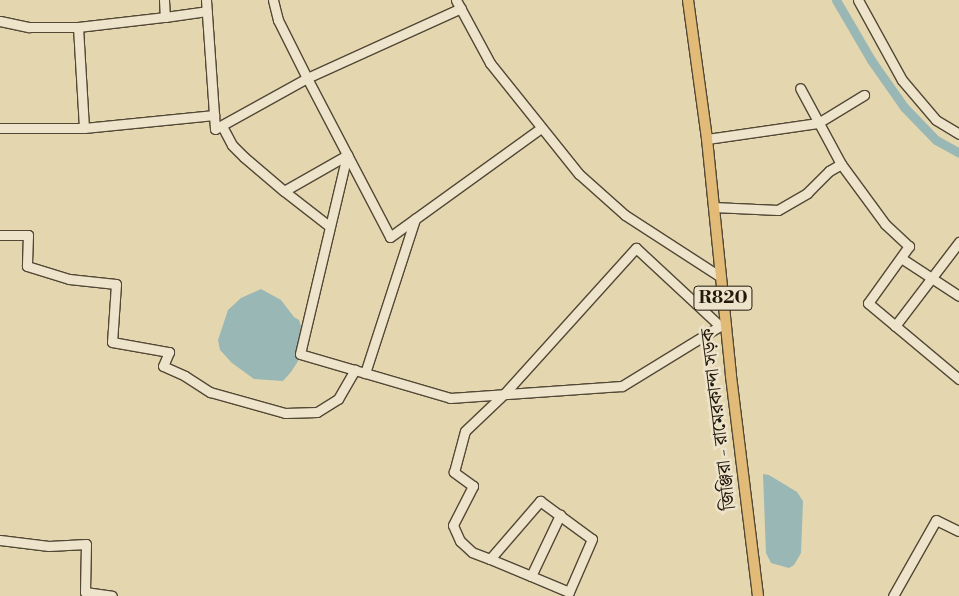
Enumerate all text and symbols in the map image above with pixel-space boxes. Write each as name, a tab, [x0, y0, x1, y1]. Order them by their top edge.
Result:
road number: R820	[693, 282, 753, 314]
street label: জিঞ্জিরা - রামেরকান্দা সড়ক	[697, 327, 741, 511]

